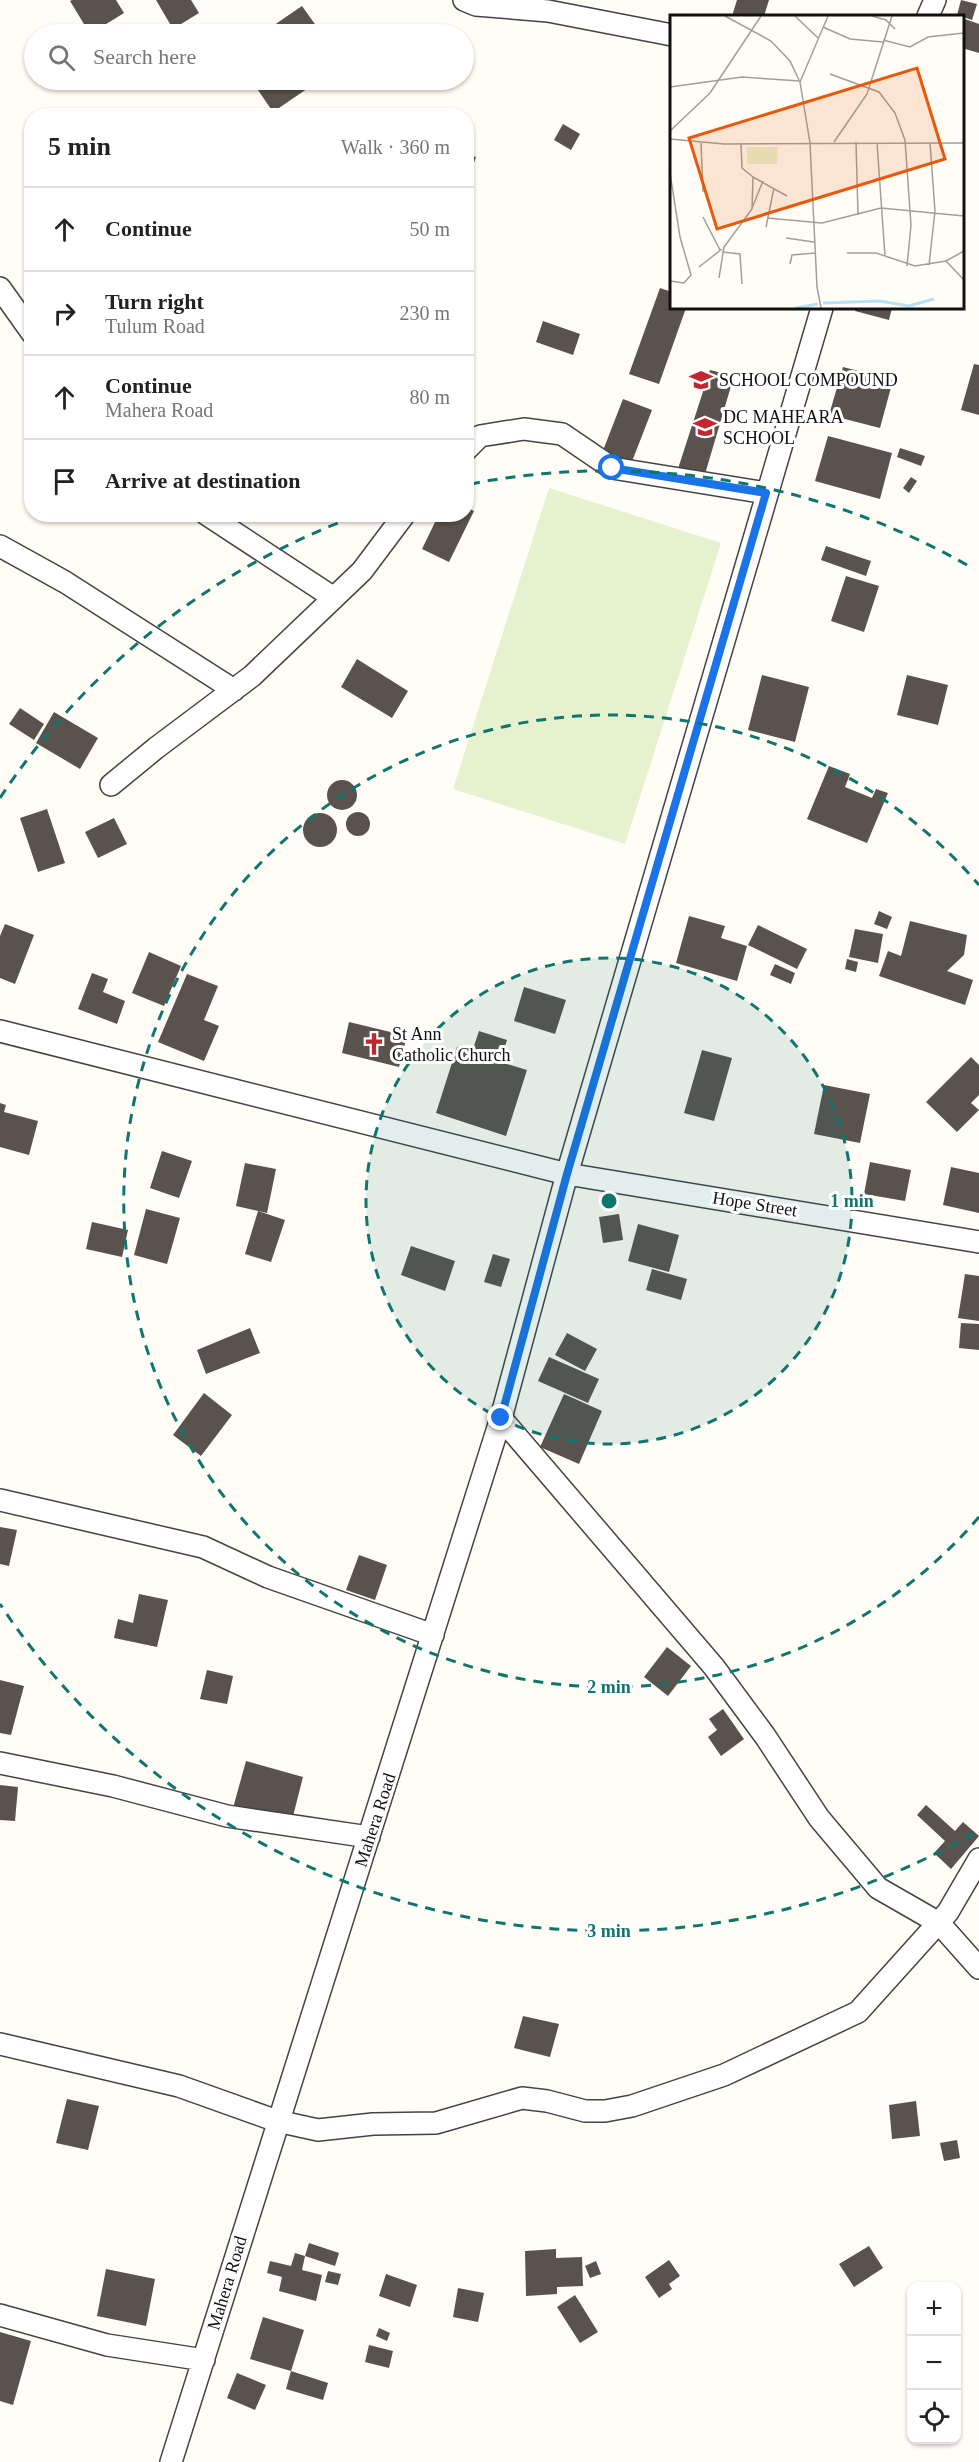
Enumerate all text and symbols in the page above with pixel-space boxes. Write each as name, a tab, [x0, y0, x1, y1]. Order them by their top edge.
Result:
inset map	[670, 15, 964, 309]
search box	[24, 24, 474, 90]
icon: search	[45, 41, 78, 74]
text: Search here	[93, 44, 196, 69]
text: 5 min	[48, 132, 111, 161]
text: Walk · 360 m	[341, 136, 450, 158]
icon: ahead	[48, 213, 81, 246]
text: Continue	[105, 216, 192, 241]
text: 50 m	[409, 218, 450, 240]
text: Turn right	[105, 289, 204, 314]
icon: right	[48, 297, 81, 330]
text: 230 m	[399, 302, 450, 324]
text: Tulum Road	[105, 315, 205, 337]
school or university icon: SCHOOL COMPOUND	[688, 367, 714, 393]
place label: SCHOOL COMPOUND	[719, 370, 898, 390]
text: Continue	[105, 373, 192, 398]
icon: ahead	[48, 381, 81, 414]
text: 80 m	[409, 386, 450, 408]
text: Mahera Road	[105, 399, 213, 421]
place label: DC MAHEARA SCHOOL	[723, 407, 844, 448]
school or university icon: DC MAHEARA SCHOOL	[692, 414, 718, 440]
route start	[598, 454, 624, 480]
icon: arrive	[48, 465, 81, 498]
text: Arrive at destination	[105, 468, 301, 493]
place label: St Ann Catholic Church	[392, 1024, 510, 1065]
church icon: St Ann Catholic Church	[361, 1031, 387, 1057]
street label: Hope Street	[711, 1187, 799, 1221]
centre of rings	[599, 1191, 619, 1211]
text: 1 min	[830, 1191, 874, 1211]
route end	[487, 1404, 513, 1430]
text: 2 min	[587, 1677, 631, 1697]
street label: Mahera Road	[350, 1771, 400, 1869]
text: 3 min	[587, 1921, 631, 1941]
street label: Mahera Road	[203, 2233, 251, 2333]
map controls	[907, 2282, 961, 2444]
button: +	[907, 2282, 961, 2336]
button: −	[907, 2336, 961, 2390]
button: locate	[907, 2390, 961, 2444]

